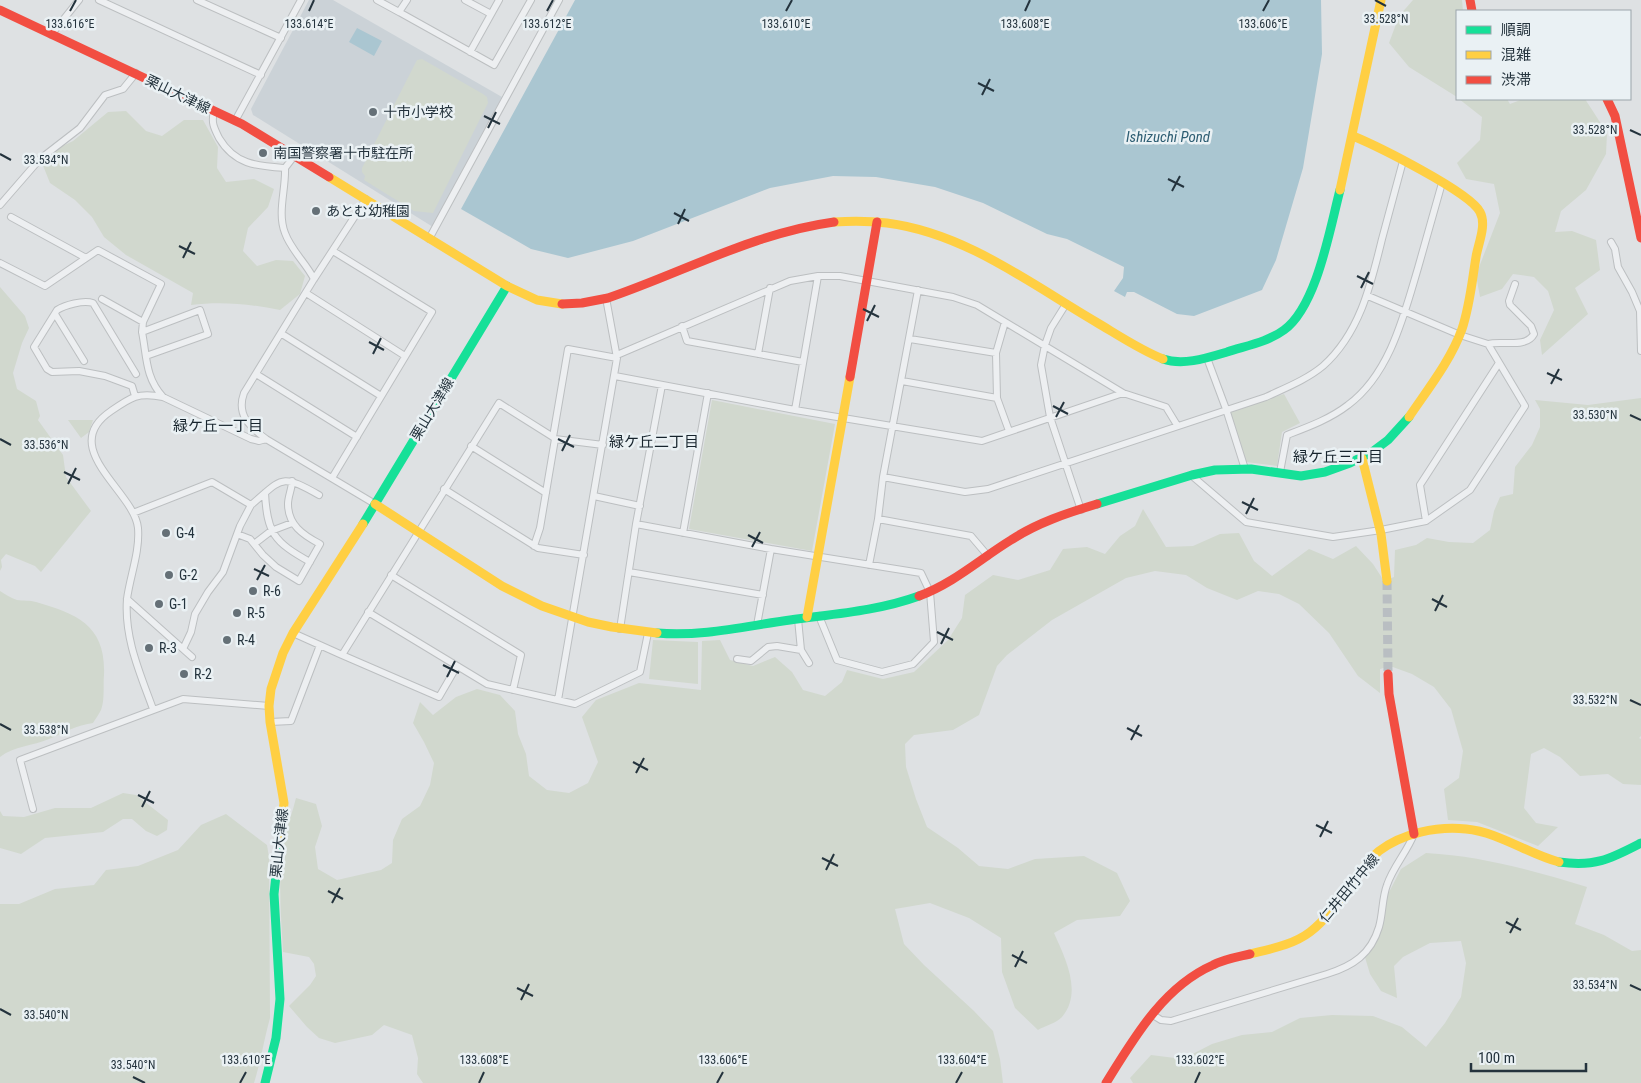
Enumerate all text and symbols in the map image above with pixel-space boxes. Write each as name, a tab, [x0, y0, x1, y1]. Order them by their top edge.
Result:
legend	[1456, 10, 1631, 100]
text: 33.528°N	[1364, 12, 1408, 26]
text: 133.616°E	[45, 17, 95, 31]
text: 133.614°E	[284, 17, 334, 31]
text: 133.612°E	[522, 17, 572, 31]
text: 133.610°E	[761, 17, 811, 31]
text: 133.608°E	[1000, 17, 1050, 31]
text: 133.606°E	[1238, 17, 1288, 31]
text: 順調	[1501, 21, 1531, 39]
text: 混雑	[1501, 46, 1531, 64]
street label: 栗山大津線	[143, 71, 213, 117]
text: 渋滞	[1501, 71, 1531, 89]
place label: 十市小学校	[383, 104, 453, 120]
marker: 十市小学校	[367, 106, 379, 118]
text: 33.528°N	[1573, 123, 1617, 137]
water label: Ishizuchi Pond	[1126, 128, 1211, 146]
place label: 南国警察署十市駐在所	[273, 145, 413, 161]
marker: 南国警察署十市駐在所	[257, 147, 269, 159]
text: 33.534°N	[24, 153, 68, 167]
place label: あとむ幼稚園	[326, 203, 410, 219]
marker: あとむ幼稚園	[310, 205, 322, 217]
street label: 栗山大津線	[407, 375, 457, 443]
text: 33.530°N	[1573, 408, 1617, 422]
district label: 緑ケ丘一丁目	[173, 417, 263, 435]
district label: 緑ケ丘二丁目	[609, 433, 699, 451]
text: 33.536°N	[24, 438, 68, 452]
district label: 緑ケ丘三丁目	[1293, 448, 1383, 466]
place label: G-4	[176, 525, 195, 541]
marker: G-4	[160, 527, 172, 539]
place label: G-2	[179, 567, 198, 583]
marker: G-2	[163, 569, 175, 581]
place label: R-6	[263, 583, 281, 599]
marker: R-6	[247, 585, 259, 597]
place label: G-1	[169, 596, 188, 612]
marker: G-1	[153, 598, 165, 610]
place label: R-5	[247, 605, 265, 621]
marker: R-5	[231, 607, 243, 619]
place label: R-4	[237, 632, 255, 648]
marker: R-4	[221, 634, 233, 646]
place label: R-3	[159, 640, 177, 656]
marker: R-3	[143, 642, 155, 654]
place label: R-2	[194, 666, 212, 682]
marker: R-2	[178, 668, 190, 680]
text: 33.532°N	[1573, 693, 1617, 707]
text: 33.538°N	[24, 723, 68, 737]
street label: 栗山大津線	[267, 807, 291, 879]
street label: 仁井田竹中線	[1316, 851, 1382, 925]
text: 33.534°N	[1573, 978, 1617, 992]
text: 33.540°N	[24, 1008, 68, 1022]
scale bar	[1471, 1040, 1586, 1072]
text: 100 m	[1478, 1049, 1515, 1067]
text: 133.610°E	[221, 1053, 271, 1067]
text: 133.608°E	[459, 1053, 509, 1067]
text: 133.606°E	[698, 1053, 748, 1067]
text: 133.604°E	[937, 1053, 987, 1067]
text: 133.602°E	[1175, 1053, 1225, 1067]
text: 33.540°N	[111, 1058, 155, 1072]

